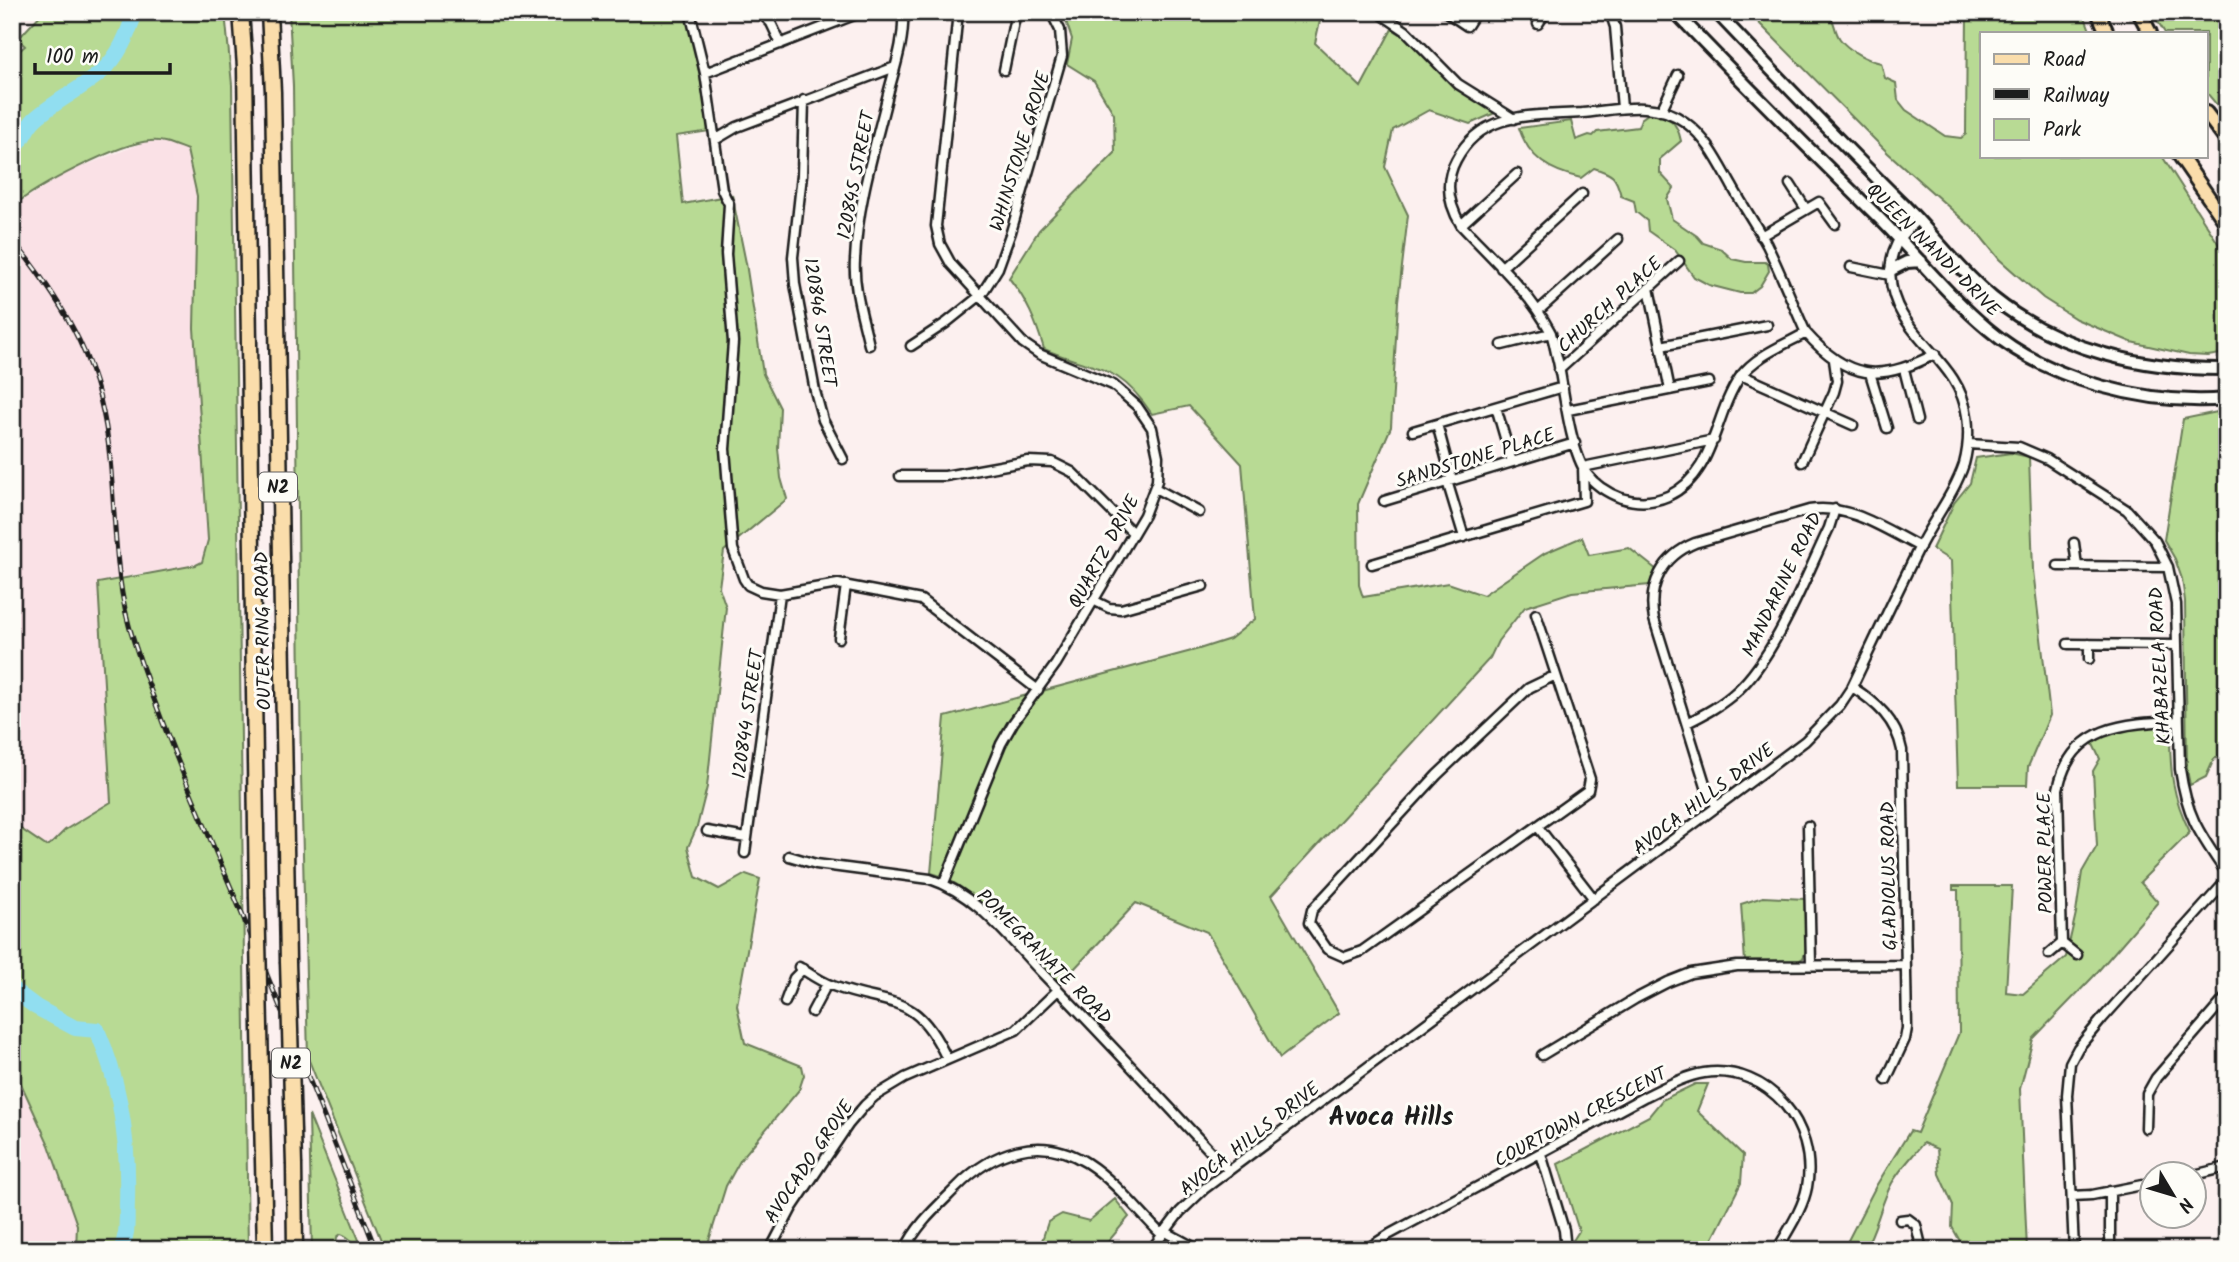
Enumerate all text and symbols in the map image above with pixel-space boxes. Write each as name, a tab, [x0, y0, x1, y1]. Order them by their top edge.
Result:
scale bar	[35, 32, 170, 76]
legend	[1980, 32, 2208, 158]
text: 100 m	[46, 41, 99, 74]
text: Road	[2043, 44, 2086, 77]
street label: WHINSTONE GROVE	[982, 67, 1060, 235]
text: Railway	[2043, 80, 2109, 113]
street label: 120845 STREET	[830, 107, 884, 242]
text: Park	[2043, 114, 2081, 147]
street label: QUEEN NANDI DRIVE	[1858, 176, 2007, 325]
street label: CHURCH PLACE	[1551, 249, 1670, 361]
street label: 120846 STREET	[794, 256, 844, 391]
street label: SANDSTONE PLACE	[1392, 420, 1560, 497]
road number: N2	[259, 472, 297, 502]
street label: QUARTZ DRIVE	[1061, 489, 1149, 614]
street label: MANDARINE ROAD	[1735, 507, 1831, 663]
street label: OUTER RING ROAD	[248, 551, 280, 711]
street label: KHABAZELA ROAD	[2142, 586, 2180, 746]
street label: 120844 STREET	[725, 646, 773, 781]
street label: AVOCA HILLS DRIVE	[1627, 736, 1782, 863]
street label: POWER PLACE	[2030, 791, 2062, 914]
street label: GLADIOLUS ROAD	[1874, 801, 1906, 951]
street label: POMEGRANATE ROAD	[969, 882, 1119, 1032]
road number: N2	[272, 1048, 310, 1078]
street label: COURTOWN CRESCENT	[1489, 1059, 1674, 1176]
street label: AVOCA HILLS DRIVE	[1173, 1074, 1328, 1204]
street label: AVOCADO GROVE	[757, 1094, 863, 1230]
district label: Avoca Hills	[1329, 1097, 1453, 1139]
north arrow	[2138, 1160, 2208, 1230]
text: N	[2169, 1190, 2200, 1218]

